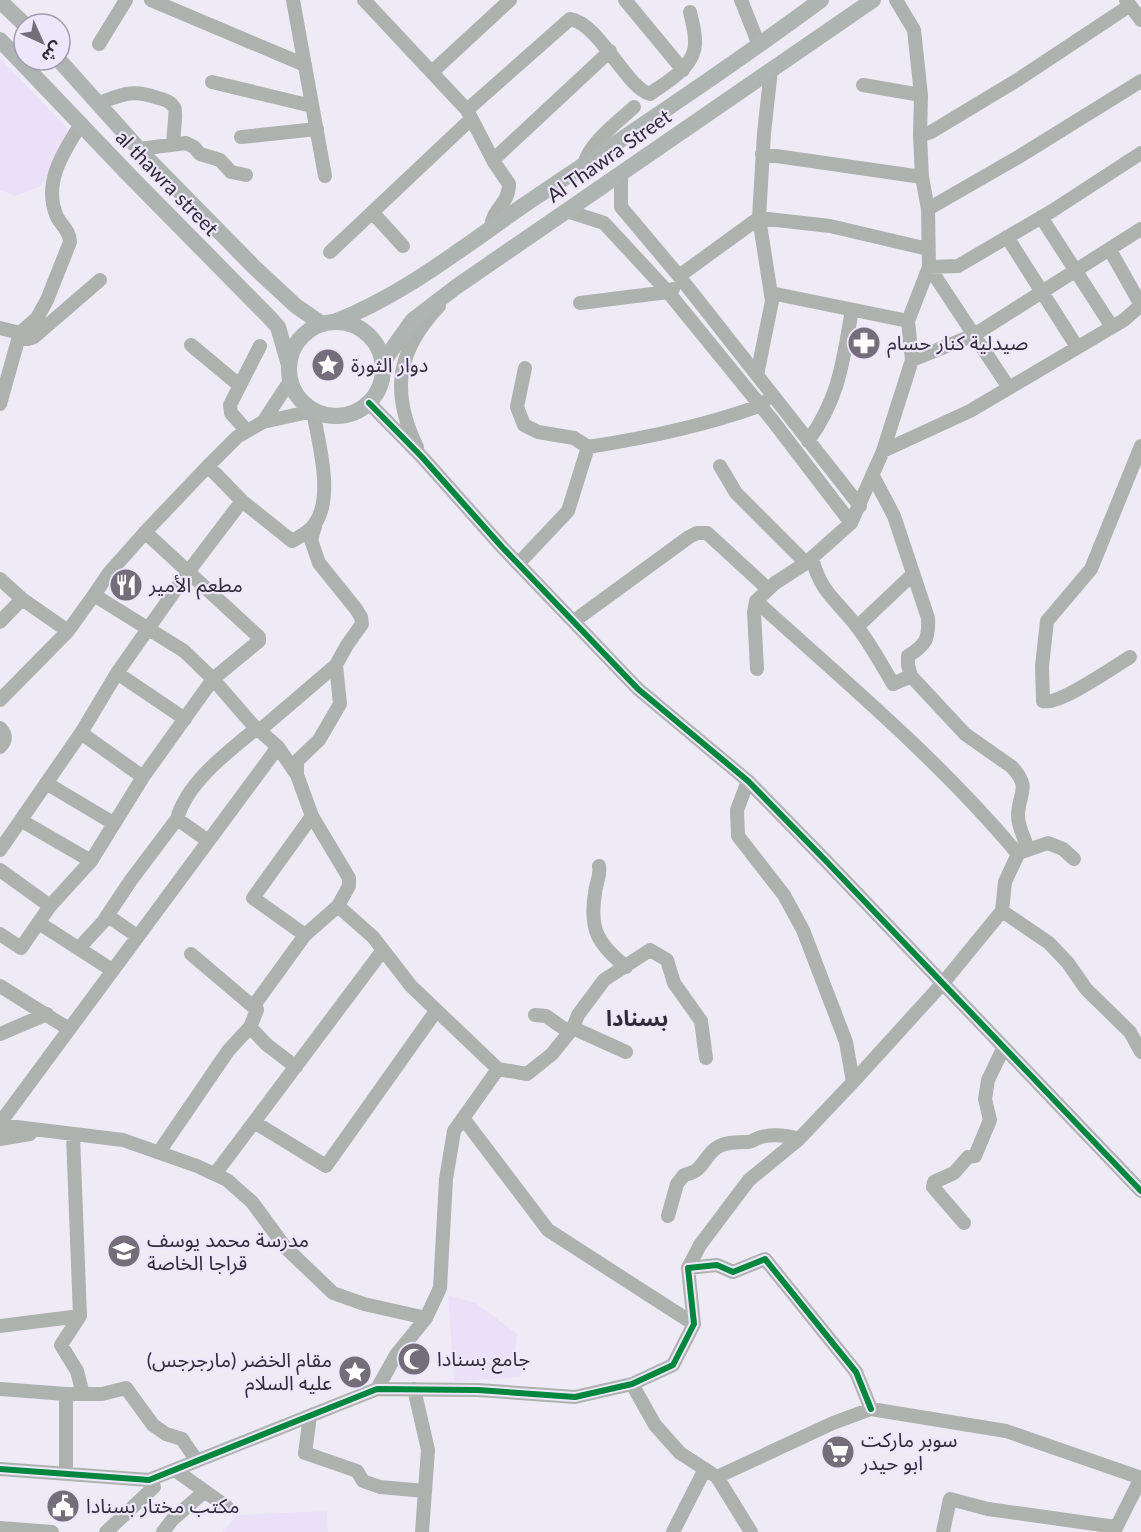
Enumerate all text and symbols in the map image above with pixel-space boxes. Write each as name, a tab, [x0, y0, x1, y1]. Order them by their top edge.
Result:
north arrow	[12, 12, 72, 72]
text: ش	[38, 38, 67, 67]
street label: Al Thawra Street	[542, 103, 675, 207]
street label: al thawra street	[112, 125, 224, 240]
pharmacy icon: صيدلية كنار حسام	[846, 325, 882, 361]
place label: صيدلية كنار حسام	[887, 330, 1028, 358]
place icon: دوار الثورة	[310, 347, 346, 383]
place label: دوار الثورة	[351, 352, 428, 377]
restaurant icon: مطعم الأمير	[108, 567, 144, 603]
place label: مطعم الأمير	[148, 572, 243, 600]
district label: بسنادا	[606, 1004, 668, 1031]
place label: مدرسة محمد يوسف قراجا الخاصة	[147, 1227, 309, 1275]
school or university icon: مدرسة محمد يوسف قراجا الخاصة	[106, 1233, 142, 1269]
mosque icon: جامع بسنادا	[396, 1341, 432, 1377]
place label: جامع بسنادا	[437, 1346, 530, 1374]
place label: مقام الخضر (مارجرجس) عليه السلام	[147, 1347, 332, 1398]
place icon: مقام الخضر (مارجرجس) عليه السلام	[337, 1354, 373, 1390]
place label: سوبر ماركت ابو حيدر	[860, 1427, 958, 1475]
supermarket icon: سوبر ماركت ابو حيدر	[820, 1434, 856, 1470]
public building icon: مكتب مختار بسنادا	[45, 1488, 81, 1524]
place label: مكتب مختار بسنادا	[86, 1493, 239, 1518]

